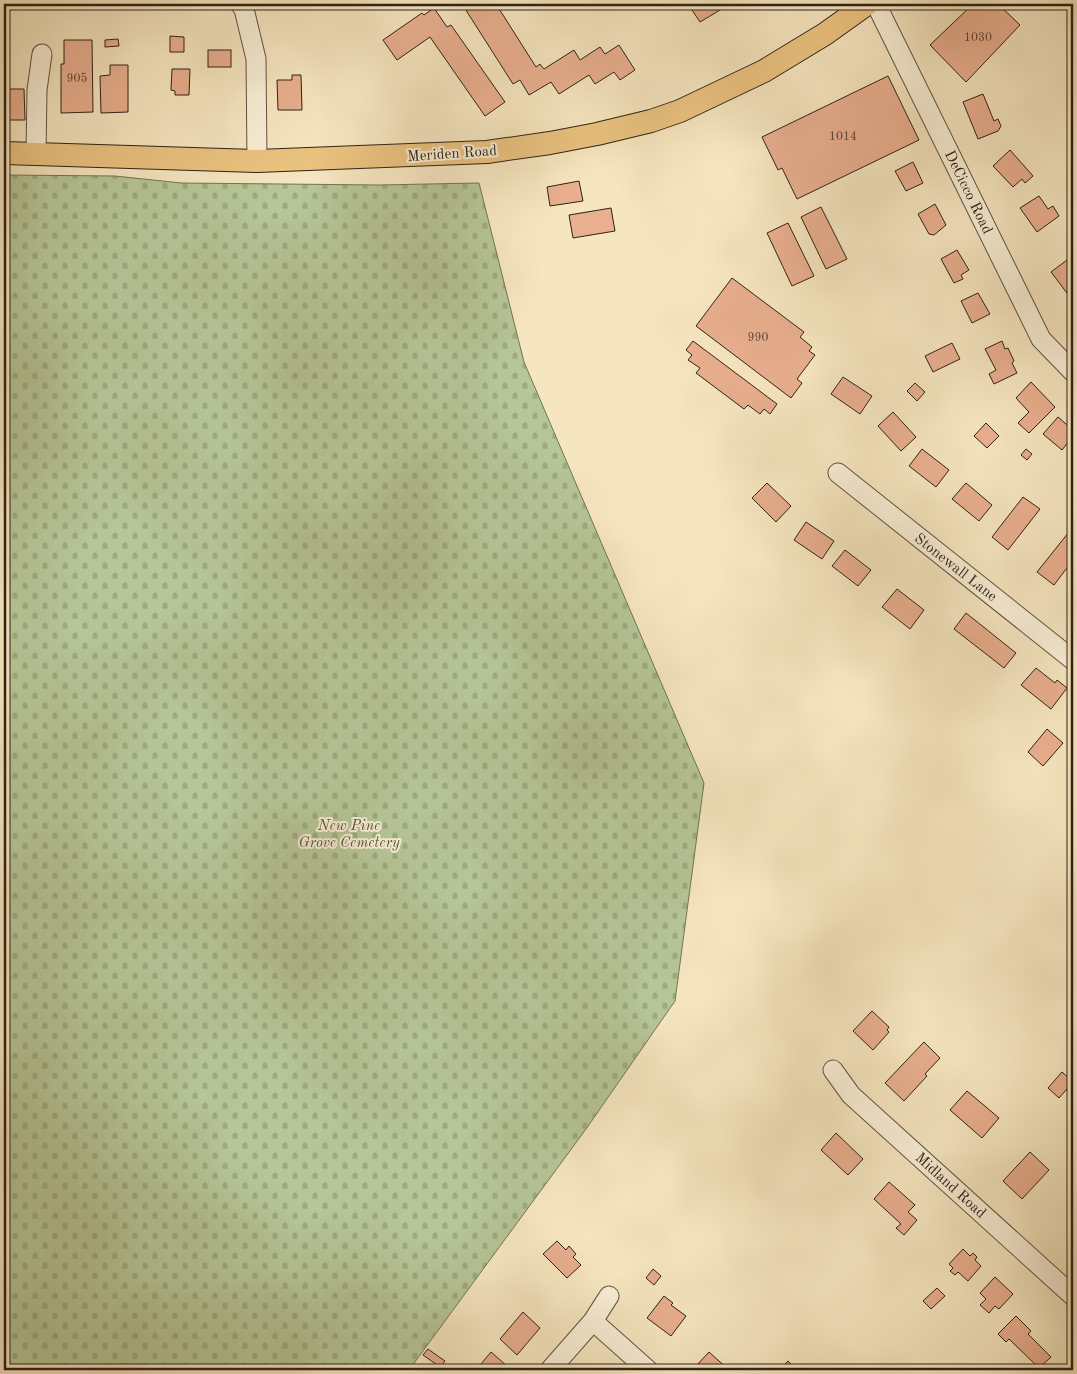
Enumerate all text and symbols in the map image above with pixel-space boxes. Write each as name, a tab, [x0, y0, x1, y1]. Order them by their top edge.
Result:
house number: 1030	[964, 32, 992, 44]
house number: 905	[67, 72, 87, 85]
house number: 1014	[829, 131, 857, 143]
street label: Meriden Road	[407, 144, 498, 165]
street label: DeCicco Road	[941, 149, 994, 237]
house number: 990	[748, 332, 768, 344]
street label: Stonewall Lane	[911, 531, 999, 605]
park label: New Pine Grove Cemetery	[298, 819, 400, 851]
street label: Midland Road	[912, 1151, 988, 1222]

